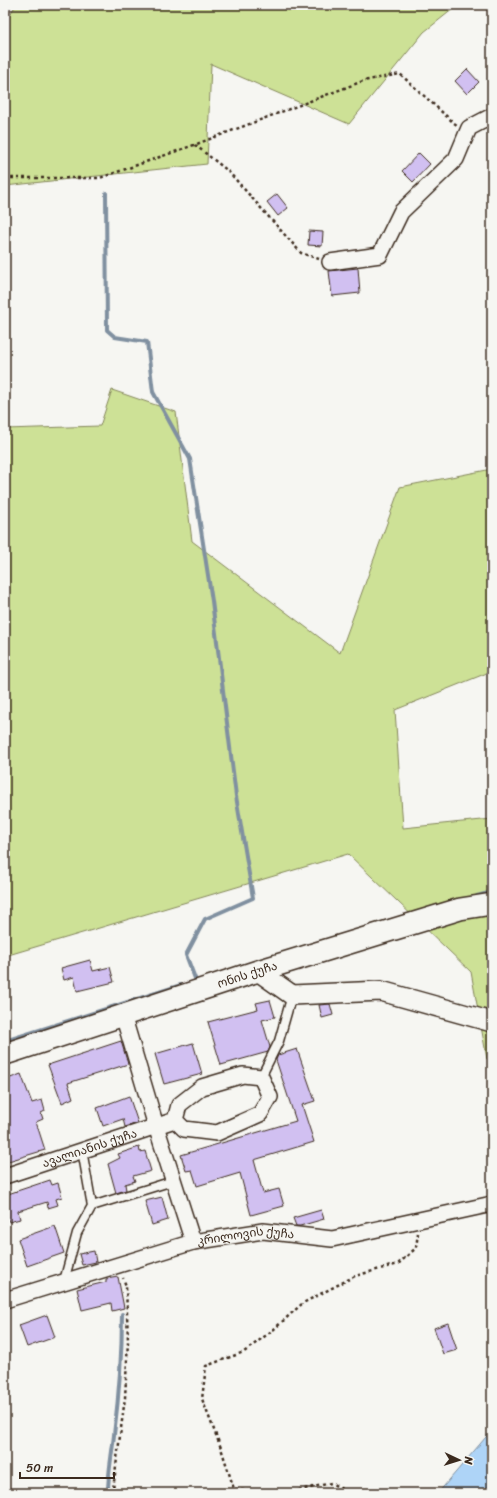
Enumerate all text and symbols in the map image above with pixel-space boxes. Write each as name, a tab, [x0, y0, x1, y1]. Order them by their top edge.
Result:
street label: ონის ქუჩა	[214, 955, 280, 995]
street label: ავალიანის ქუჩა	[39, 1122, 140, 1174]
street label: კრილოვის ქუჩა	[195, 1220, 296, 1252]
north arrow	[439, 1440, 479, 1480]
scale bar	[20, 1454, 114, 1480]
text: N	[459, 1455, 478, 1466]
text: 50 m	[26, 1457, 53, 1479]

